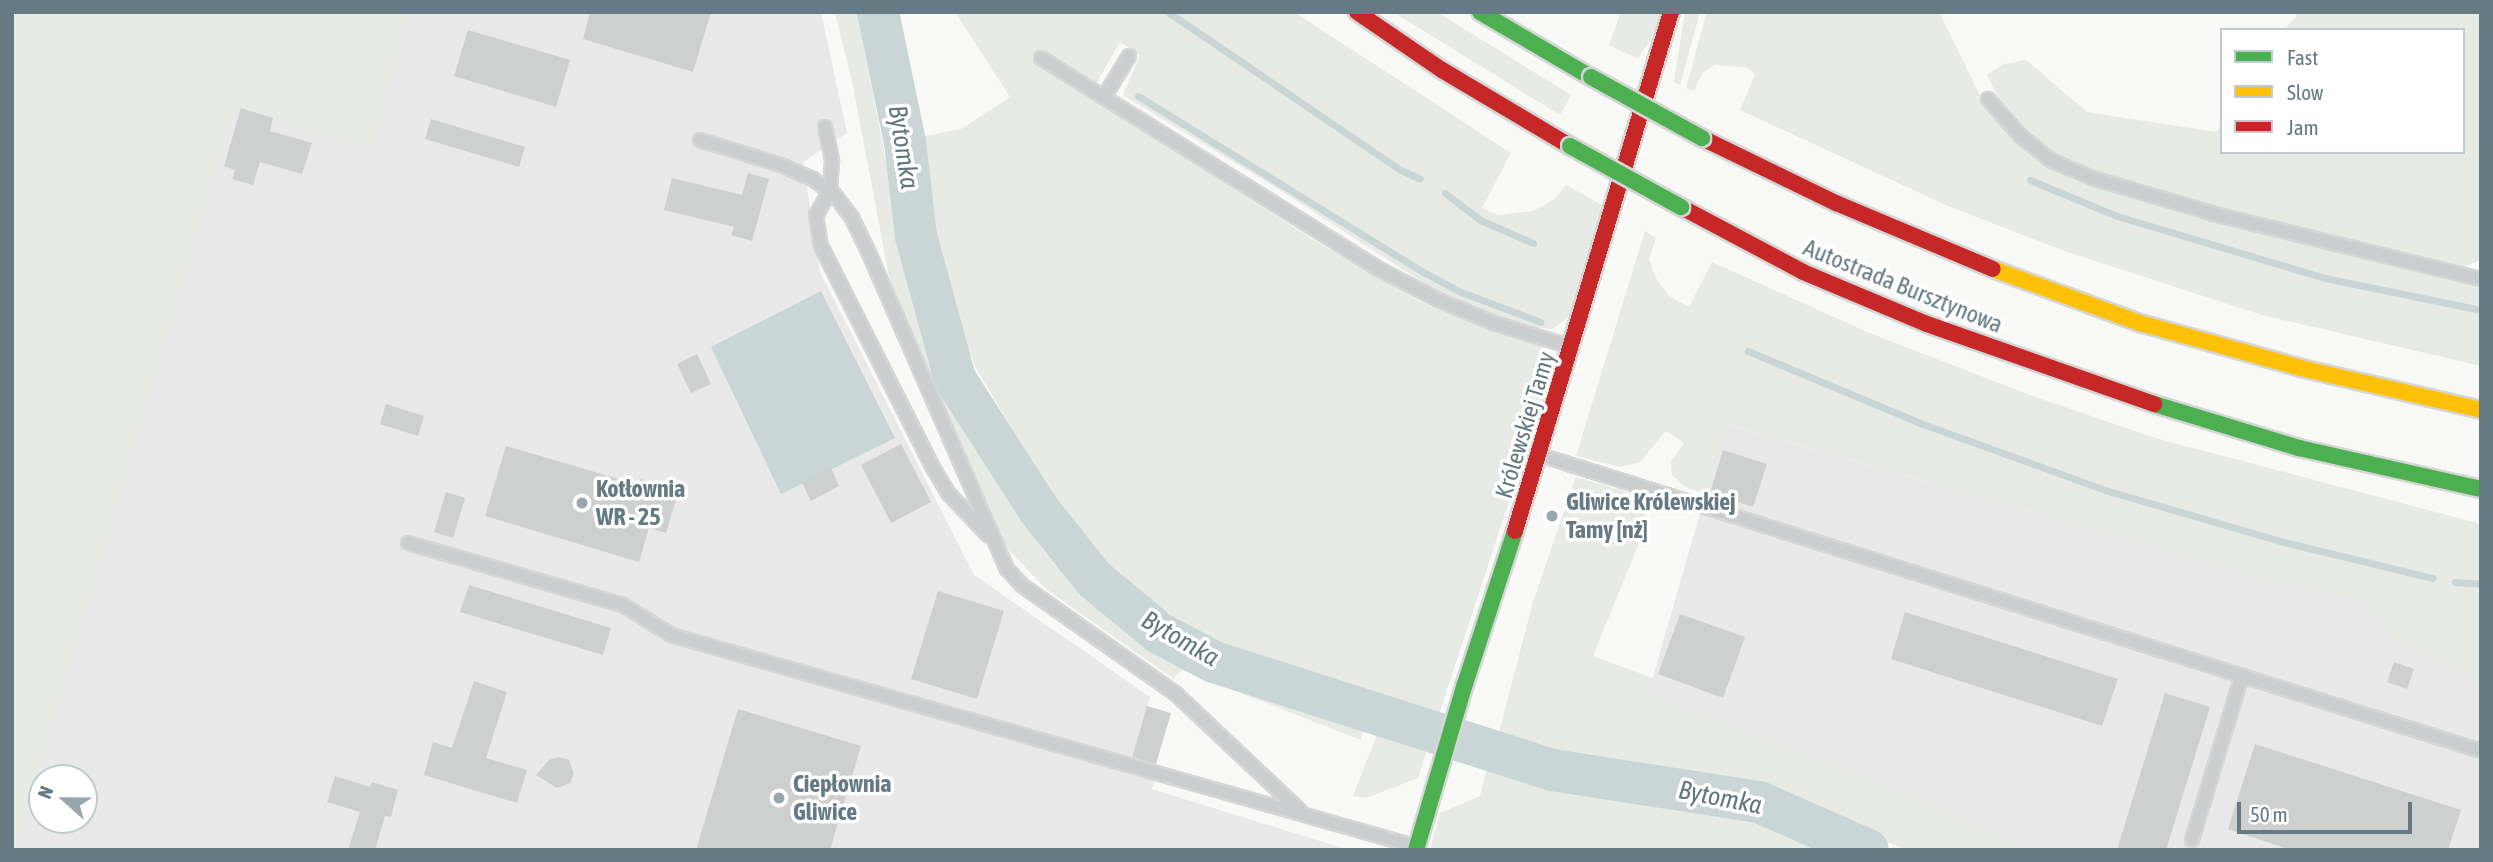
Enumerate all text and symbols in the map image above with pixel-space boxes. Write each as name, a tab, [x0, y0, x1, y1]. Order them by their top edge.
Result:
legend	[2220, 28, 2465, 154]
text: Fast	[2287, 45, 2318, 69]
text: Slow	[2287, 80, 2323, 104]
water label: Bytomka	[881, 103, 925, 191]
text: Jam	[2287, 115, 2319, 139]
street label: Autostrada Bursztynowa	[1799, 233, 2007, 339]
street label: Królewskiej Tamy	[1489, 348, 1561, 502]
place label: Kotłownia WR - 25	[596, 475, 685, 531]
place label: Gliwice Królewskiej Tamy [nż]	[1566, 488, 1736, 544]
marker: Kotłownia WR - 25	[574, 495, 590, 511]
marker: Gliwice Królewskiej Tamy [nż]	[1544, 508, 1560, 524]
water label: Bytomka	[1136, 604, 1224, 674]
north arrow	[28, 764, 98, 834]
place label: Ciepłownia Gliwice	[793, 770, 891, 826]
water label: Bytomka	[1676, 775, 1764, 821]
text: N	[33, 783, 58, 801]
scale bar	[2241, 788, 2416, 832]
marker: Ciepłownia Gliwice	[771, 790, 787, 806]
text: 50 m	[2250, 802, 2288, 826]

